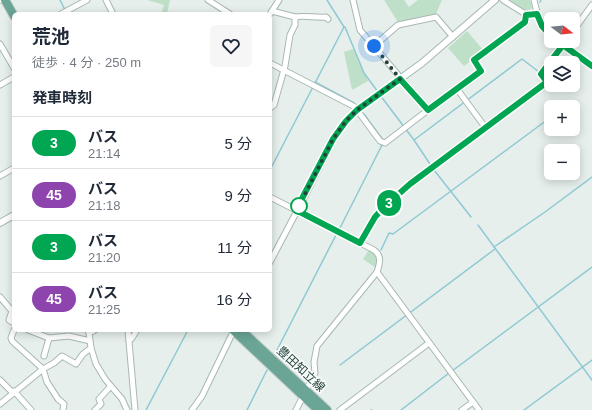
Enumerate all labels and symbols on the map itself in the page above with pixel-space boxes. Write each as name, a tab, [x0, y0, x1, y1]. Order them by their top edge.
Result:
north arrow	[544, 12, 580, 48]
your location	[364, 36, 384, 56]
line badge: 3	[376, 190, 402, 216]
unlabelled marker	[290, 197, 308, 215]
street label: 豊田知立線	[274, 343, 328, 395]

